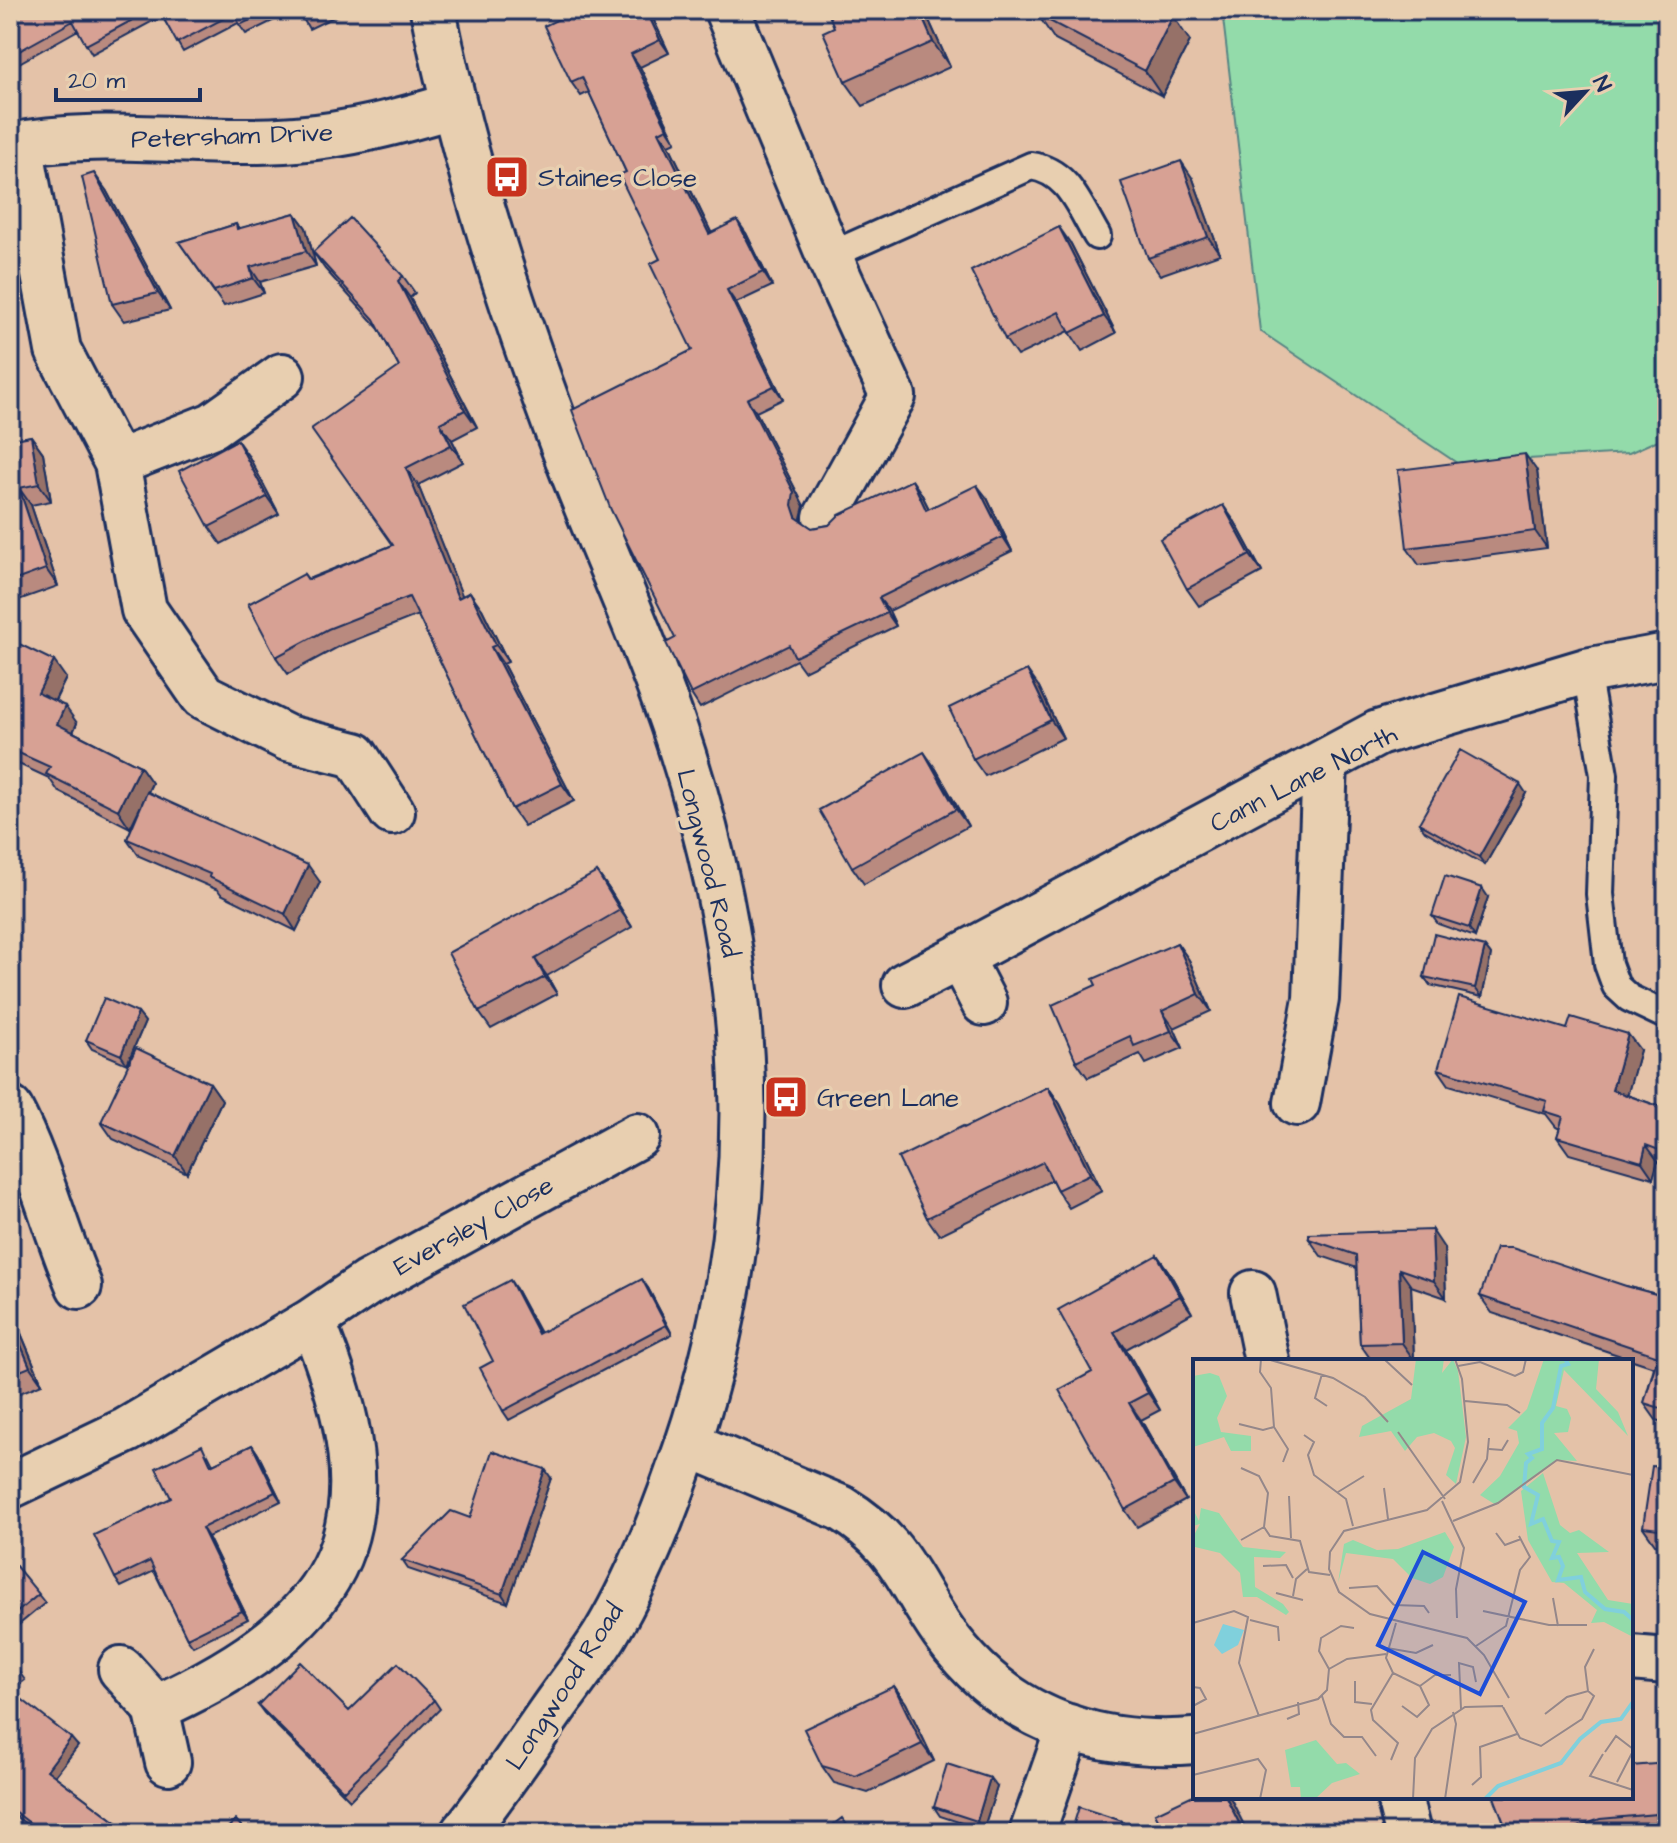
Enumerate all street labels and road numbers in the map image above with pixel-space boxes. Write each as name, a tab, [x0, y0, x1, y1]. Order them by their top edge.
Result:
street label: Petersham Drive	[130, 114, 334, 158]
street label: Cann Lane North	[1204, 716, 1403, 842]
street label: Longwood Road	[665, 765, 749, 962]
street label: Eversley Close	[387, 1167, 561, 1286]
street label: Longwood Road	[497, 1596, 634, 1778]

